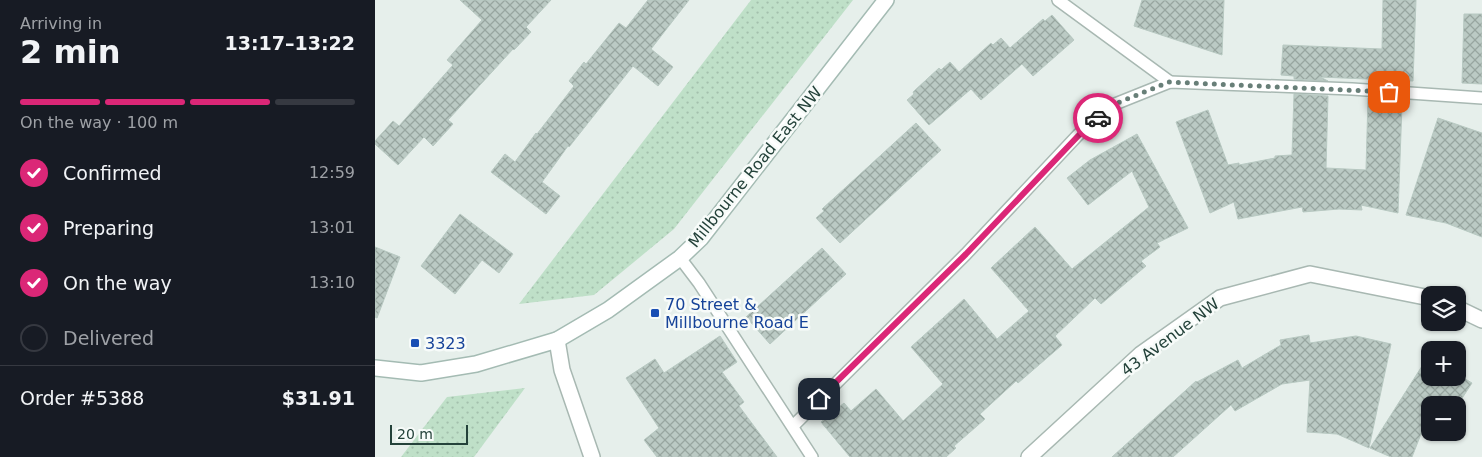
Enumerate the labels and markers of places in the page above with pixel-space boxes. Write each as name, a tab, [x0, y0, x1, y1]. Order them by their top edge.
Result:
pin	[1368, 71, 1410, 113]
place label: 70 Street & Millbourne Road E	[665, 295, 809, 332]
marker: 70 Street & Millbourne Road E	[649, 307, 661, 319]
place label: 3323	[425, 334, 466, 353]
marker: 3323	[409, 337, 421, 349]
pin	[798, 378, 840, 420]

